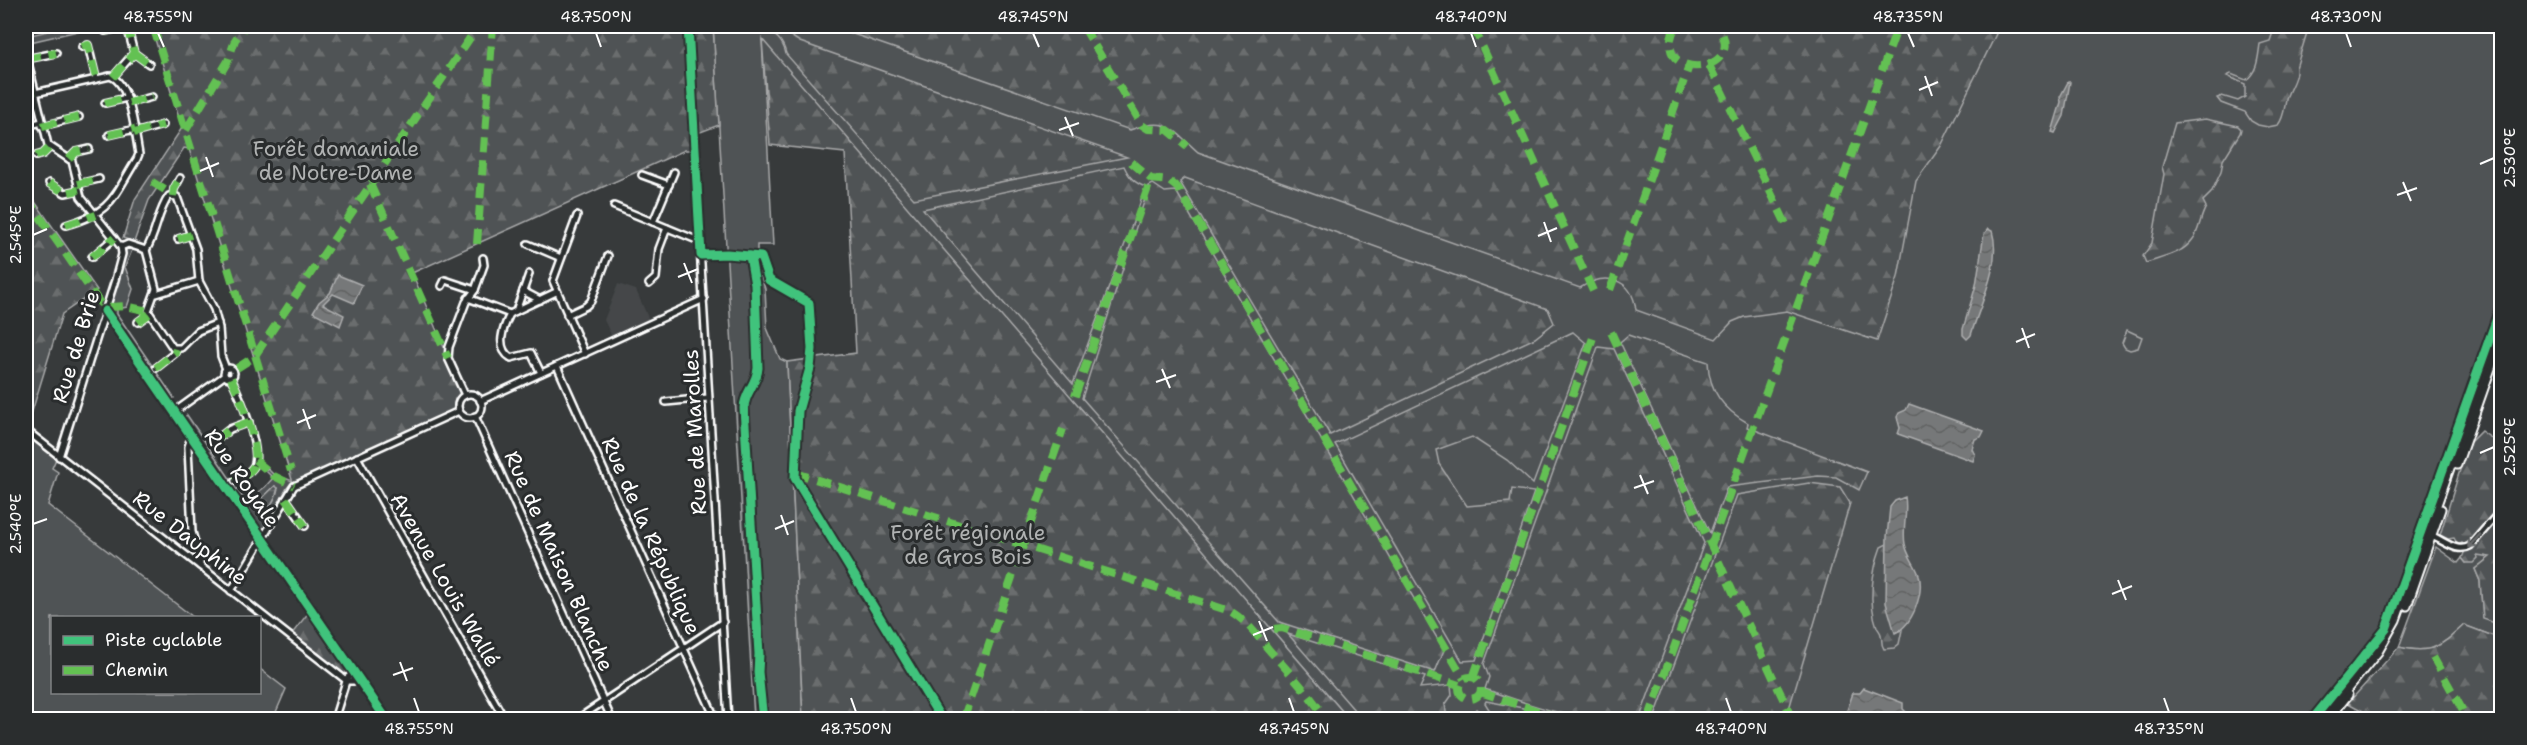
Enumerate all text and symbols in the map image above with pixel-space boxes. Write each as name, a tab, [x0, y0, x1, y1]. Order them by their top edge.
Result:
text: 48.755°N	[123, 7, 193, 27]
text: 48.750°N	[560, 7, 632, 27]
text: 48.745°N	[998, 7, 1068, 27]
text: 48.740°N	[1435, 7, 1507, 27]
text: 48.735°N	[1873, 7, 1943, 27]
text: 48.730°N	[2310, 7, 2382, 27]
text: 2.530°E	[2500, 128, 2520, 188]
park label: Forêt domaniale de Notre-Dame	[253, 135, 419, 187]
text: 2.545°E	[6, 205, 26, 265]
street label: Rue de Brie	[46, 287, 106, 407]
street label: Rue de Marolles	[677, 348, 713, 516]
text: 2.525°E	[2500, 418, 2520, 476]
street label: Rue Royale	[198, 423, 286, 533]
street label: Rue de la République	[595, 433, 707, 639]
street label: Rue de Maison Blanche	[498, 446, 620, 676]
street label: Rue Dauphine	[127, 484, 253, 592]
street label: Avenue Louis Wallé	[384, 488, 506, 672]
text: 2.540°E	[6, 494, 26, 554]
park label: Forêt régionale de Gros Bois	[890, 519, 1046, 571]
one-way arrow	[2467, 533, 2481, 548]
legend	[51, 616, 261, 694]
text: Piste cyclable	[105, 628, 222, 652]
text: Chemin	[105, 658, 168, 682]
text: 48.755°N	[384, 719, 454, 739]
text: 48.750°N	[820, 719, 892, 739]
text: 48.745°N	[1259, 719, 1329, 739]
text: 48.740°N	[1695, 719, 1767, 739]
text: 48.735°N	[2134, 719, 2204, 739]

